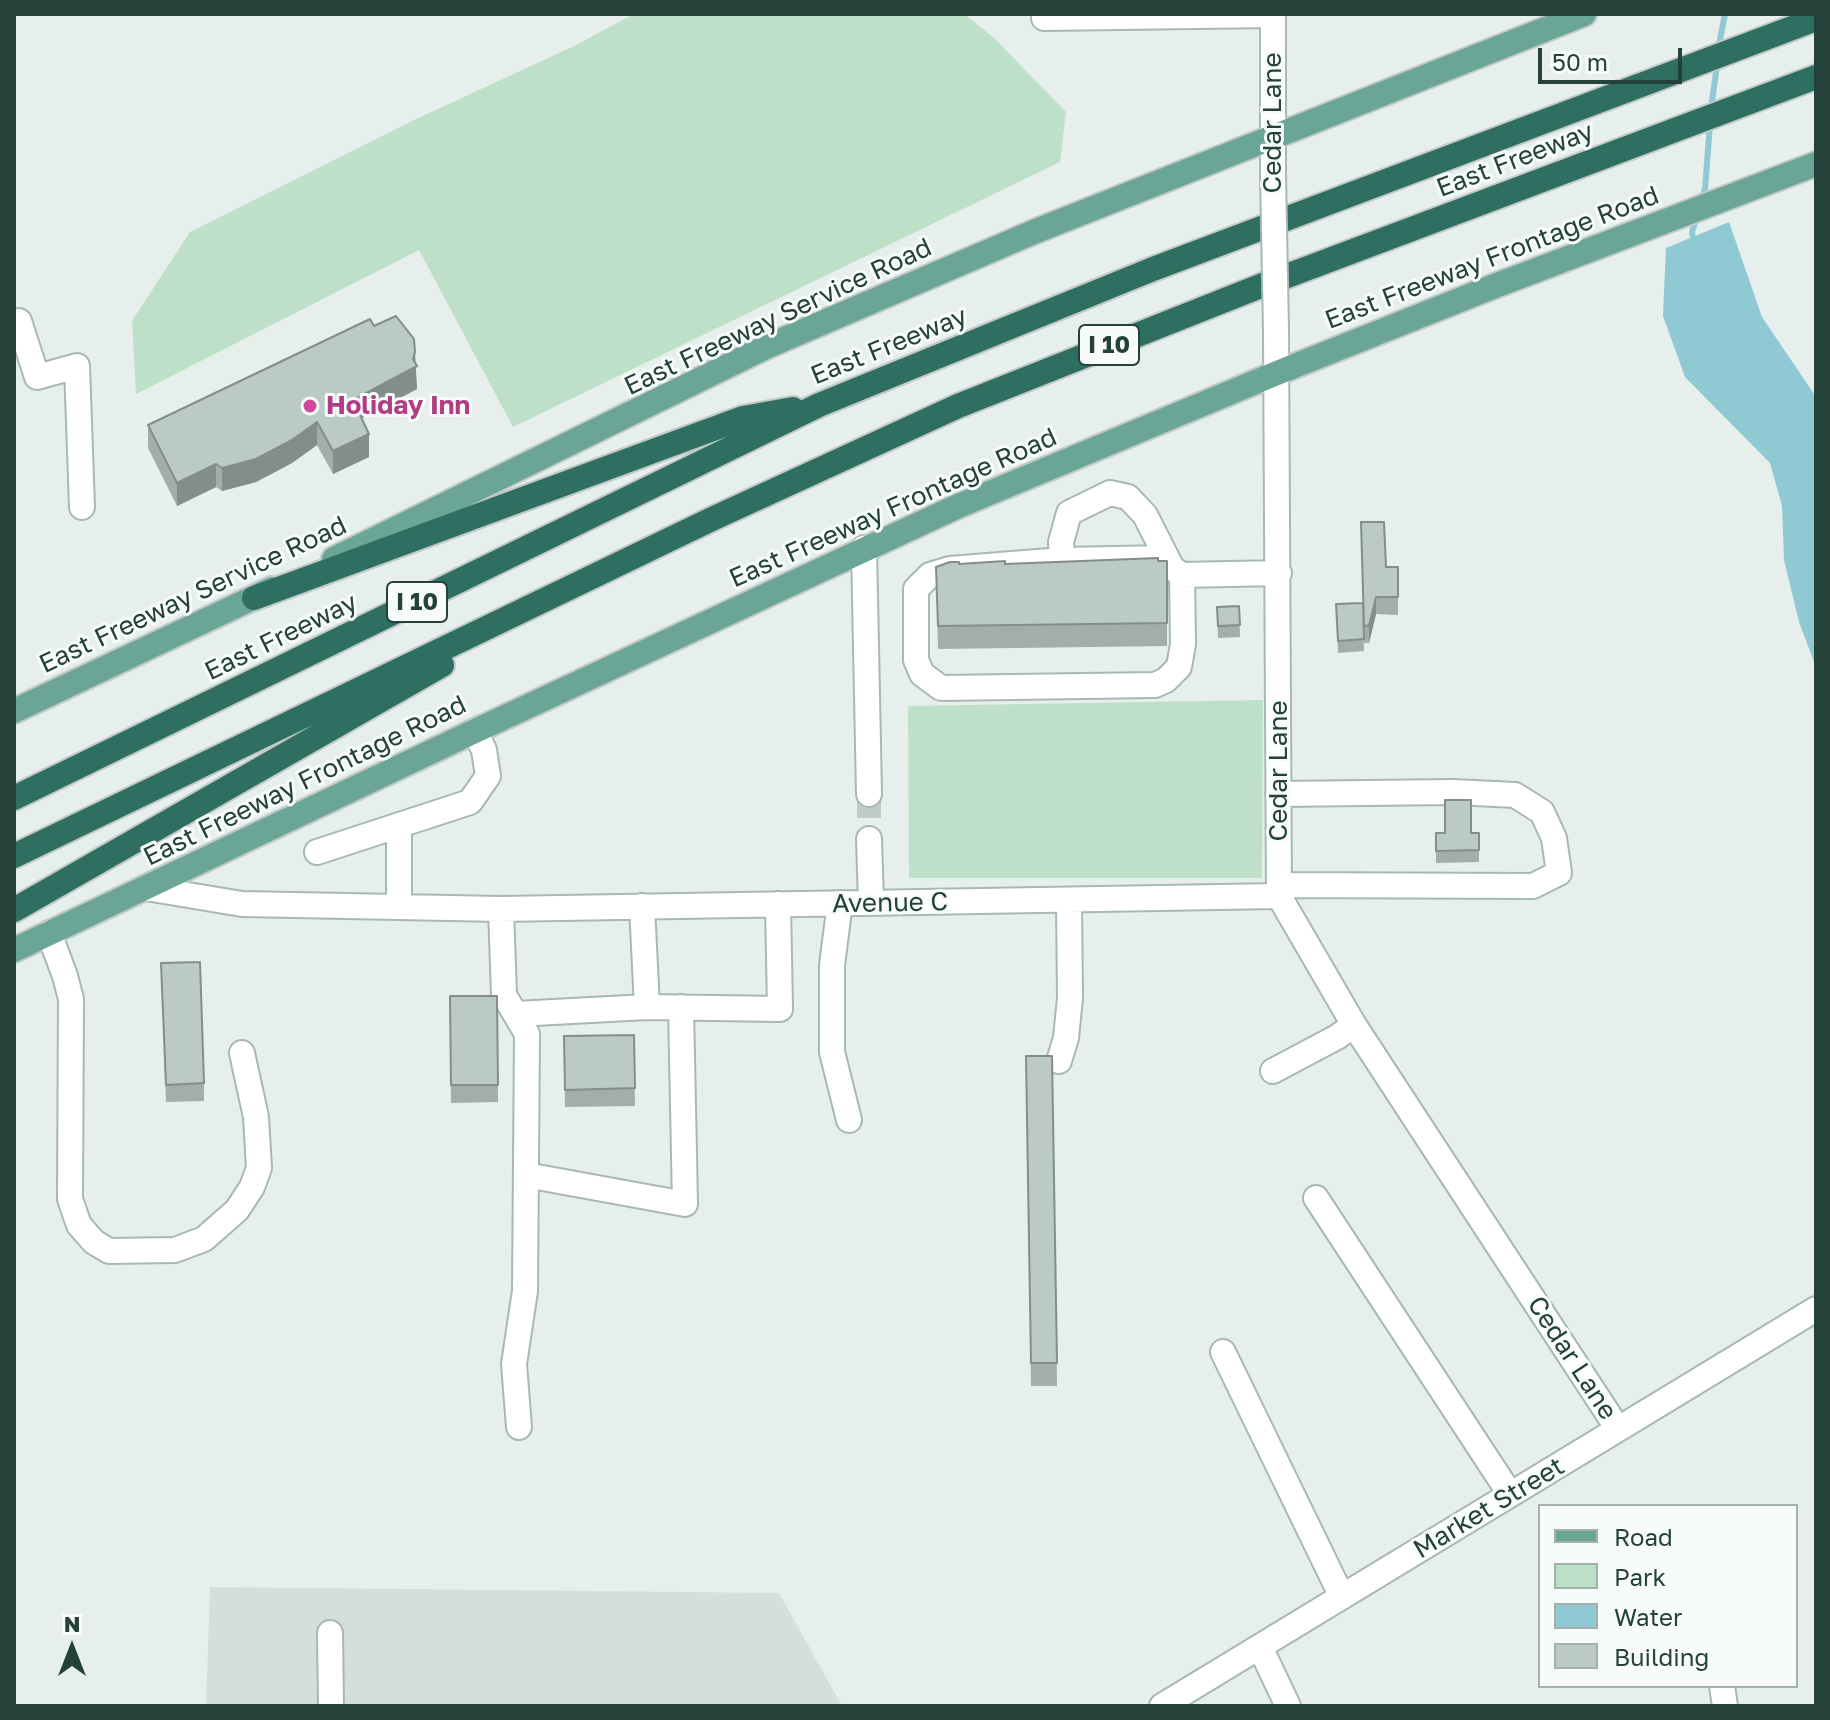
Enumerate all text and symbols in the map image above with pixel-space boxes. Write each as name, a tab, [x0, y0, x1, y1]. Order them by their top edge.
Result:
scale bar	[1542, 32, 1686, 82]
text: 50 m	[1552, 47, 1608, 76]
street label: Cedar Lane	[1257, 53, 1289, 193]
street label: East Freeway	[1432, 116, 1598, 204]
street label: East Freeway Frontage Road	[1321, 180, 1663, 336]
street label: East Freeway Service Road	[619, 232, 937, 402]
street label: East Freeway	[806, 301, 972, 391]
road number: I 10	[1079, 325, 1139, 365]
place label: Holiday Inn	[326, 390, 470, 422]
marker: Holiday Inn	[301, 397, 319, 415]
street label: East Freeway Frontage Road	[724, 422, 1062, 594]
street label: East Freeway Service Road	[34, 510, 352, 680]
road number: I 10	[387, 582, 447, 622]
street label: East Freeway	[200, 587, 362, 687]
street label: East Freeway Frontage Road	[139, 689, 471, 873]
street label: Cedar Lane	[1263, 701, 1295, 841]
street label: Avenue C	[832, 886, 948, 920]
street label: Cedar Lane	[1521, 1290, 1623, 1426]
street label: Market Street	[1408, 1451, 1570, 1565]
legend	[1538, 1504, 1798, 1688]
text: Road	[1614, 1522, 1673, 1551]
text: Park	[1614, 1562, 1666, 1591]
text: Water	[1614, 1602, 1682, 1631]
north arrow	[32, 1608, 112, 1688]
text: N	[64, 1610, 80, 1637]
text: Building	[1614, 1642, 1709, 1671]

